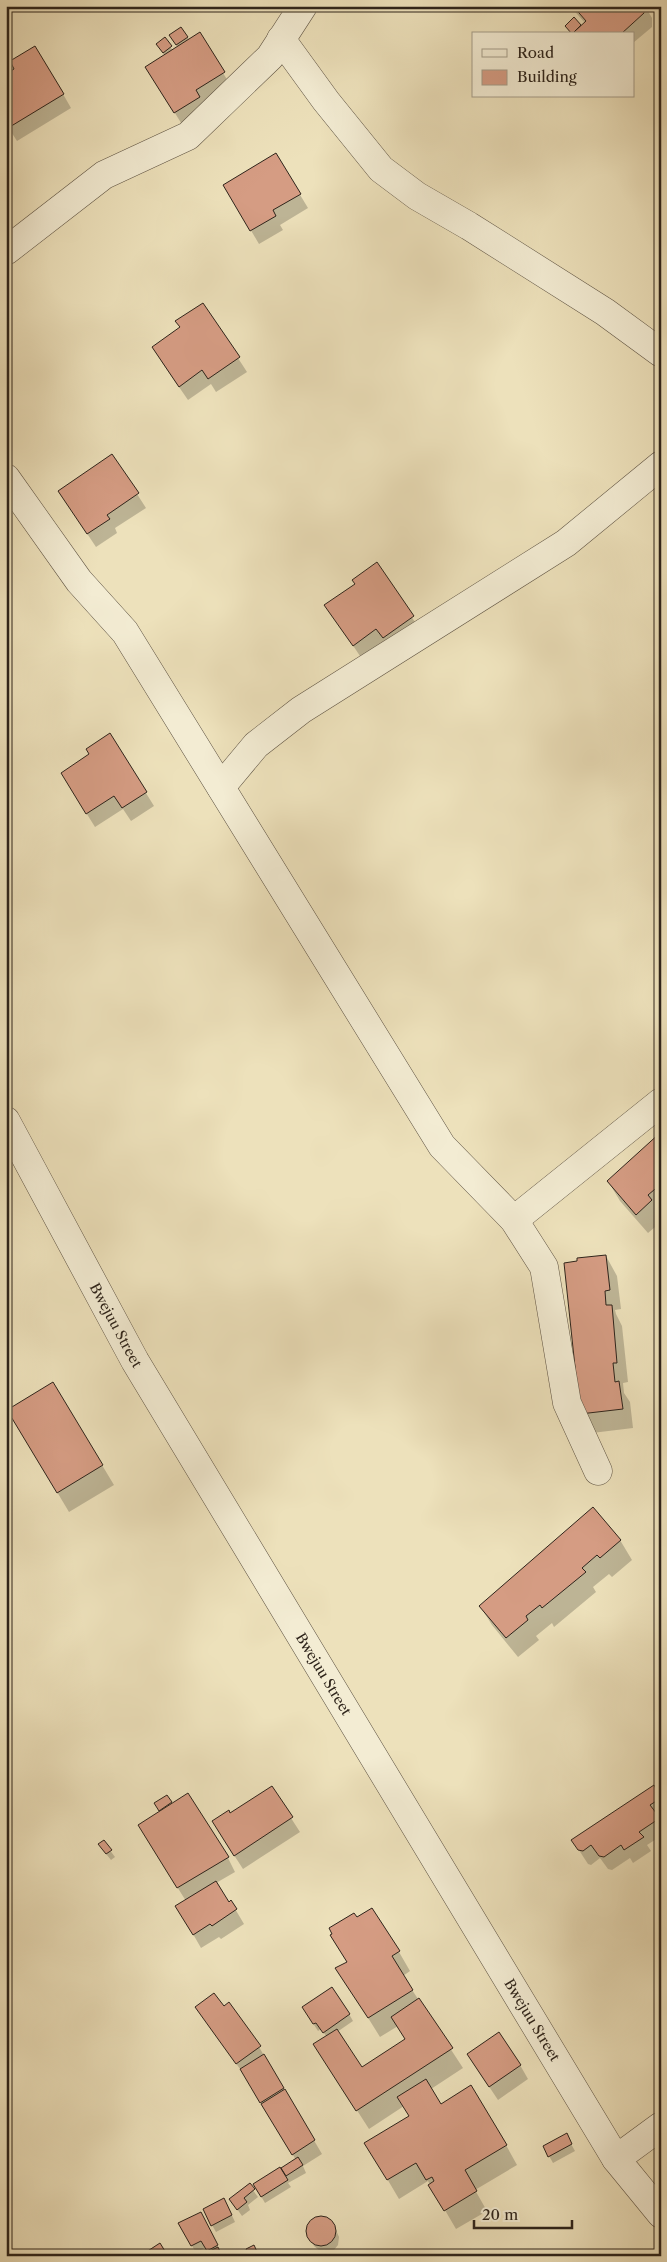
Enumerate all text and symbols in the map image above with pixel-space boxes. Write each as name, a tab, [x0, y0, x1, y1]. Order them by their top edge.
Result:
legend	[472, 32, 634, 98]
text: Road	[517, 43, 554, 62]
text: Building	[517, 67, 577, 86]
street label: Bwejuu Street	[86, 1280, 146, 1371]
street label: Bwejuu Street	[292, 1629, 356, 1719]
street label: Bwejuu Street	[500, 1975, 564, 2065]
scale bar	[474, 2197, 572, 2229]
text: 20 m	[482, 2205, 518, 2224]

